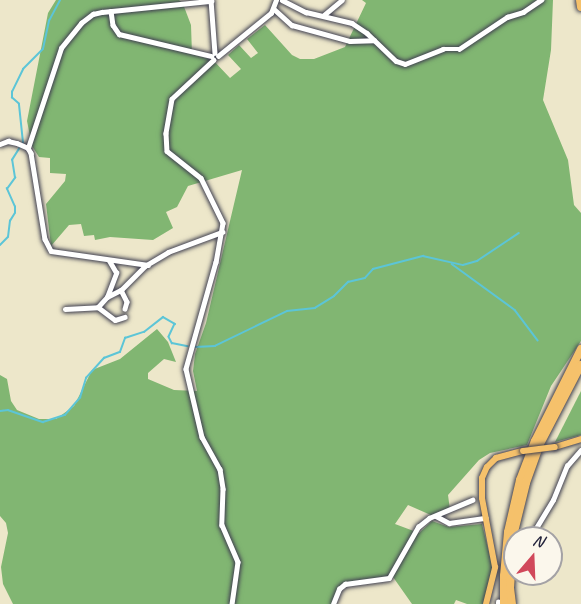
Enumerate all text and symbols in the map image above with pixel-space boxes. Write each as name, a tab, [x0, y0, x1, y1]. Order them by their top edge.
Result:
north arrow	[503, 526, 563, 586]
text: N	[530, 530, 546, 552]

